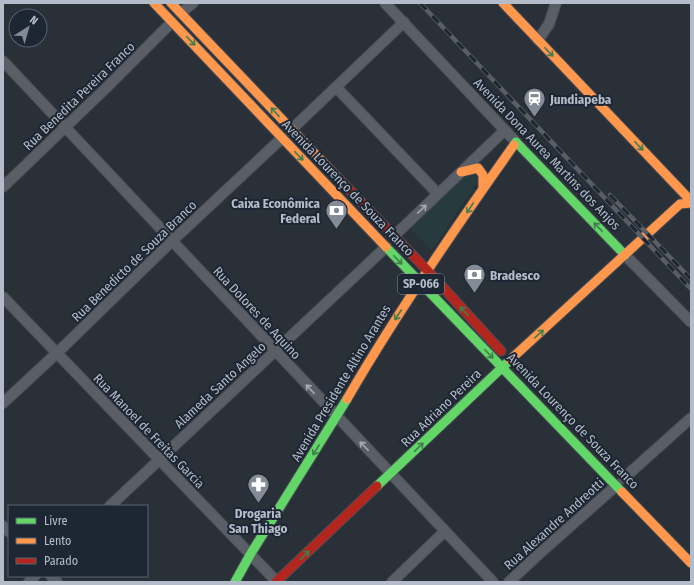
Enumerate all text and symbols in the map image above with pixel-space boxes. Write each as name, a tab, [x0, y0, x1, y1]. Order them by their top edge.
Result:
north arrow	[8, 8, 48, 48]
text: N	[27, 13, 40, 28]
one-way arrow	[186, 36, 195, 46]
street label: Rua Benedita Pereira Franco	[20, 39, 138, 153]
one-way arrow	[544, 47, 554, 57]
street label: Avenida Dona Aurea Martins dos Anjos	[471, 75, 624, 233]
station icon: Jundiapeba	[521, 86, 547, 119]
place label: Jundiapeba	[549, 92, 612, 107]
one-way arrow	[270, 107, 279, 117]
street label: Avenida Lourenço de Souza Franco	[279, 117, 417, 259]
one-way arrow	[634, 141, 644, 151]
one-way arrow	[294, 151, 304, 161]
place label: Caixa Econômica Federal	[231, 196, 321, 226]
street label: Rua Benedicto de Souza Branco	[69, 197, 200, 325]
bank icon: Caixa Econômica Federal	[323, 197, 349, 230]
one-way arrow	[465, 203, 474, 214]
one-way arrow	[417, 204, 427, 213]
one-way arrow	[593, 222, 602, 232]
one-way arrow	[394, 255, 403, 265]
bank icon: Bradesco	[462, 262, 488, 295]
street label: Rua Dolores de Aquino	[210, 264, 304, 363]
place label: Bradesco	[490, 268, 540, 283]
road number: SP-066	[398, 274, 444, 294]
street label: Avenida Presidente Altino Arantes	[288, 302, 394, 464]
one-way arrow	[460, 306, 469, 316]
one-way arrow	[394, 309, 402, 320]
one-way arrow	[533, 329, 544, 338]
street label: Alameda Santo Angelo	[171, 339, 269, 431]
one-way arrow	[484, 349, 493, 359]
street label: Avenida Lourenço de Souza Franco	[504, 350, 642, 492]
street label: Rua Adriano Pereira	[398, 366, 484, 450]
street label: Rua Manoel de Freitas Garcia	[90, 371, 208, 491]
one-way arrow	[305, 384, 315, 394]
one-way arrow	[359, 441, 369, 451]
one-way arrow	[414, 442, 424, 452]
one-way arrow	[312, 444, 320, 455]
pharmacy icon: Drogaria San Thiago	[245, 472, 271, 505]
street label: Rua Alexandre Andreotti	[501, 475, 607, 573]
legend	[8, 505, 148, 577]
place label: Drogaria San Thiago	[229, 506, 287, 536]
text: Livre	[44, 514, 68, 528]
text: Lento	[44, 534, 71, 548]
one-way arrow	[300, 550, 310, 560]
text: Parado	[44, 554, 78, 568]

